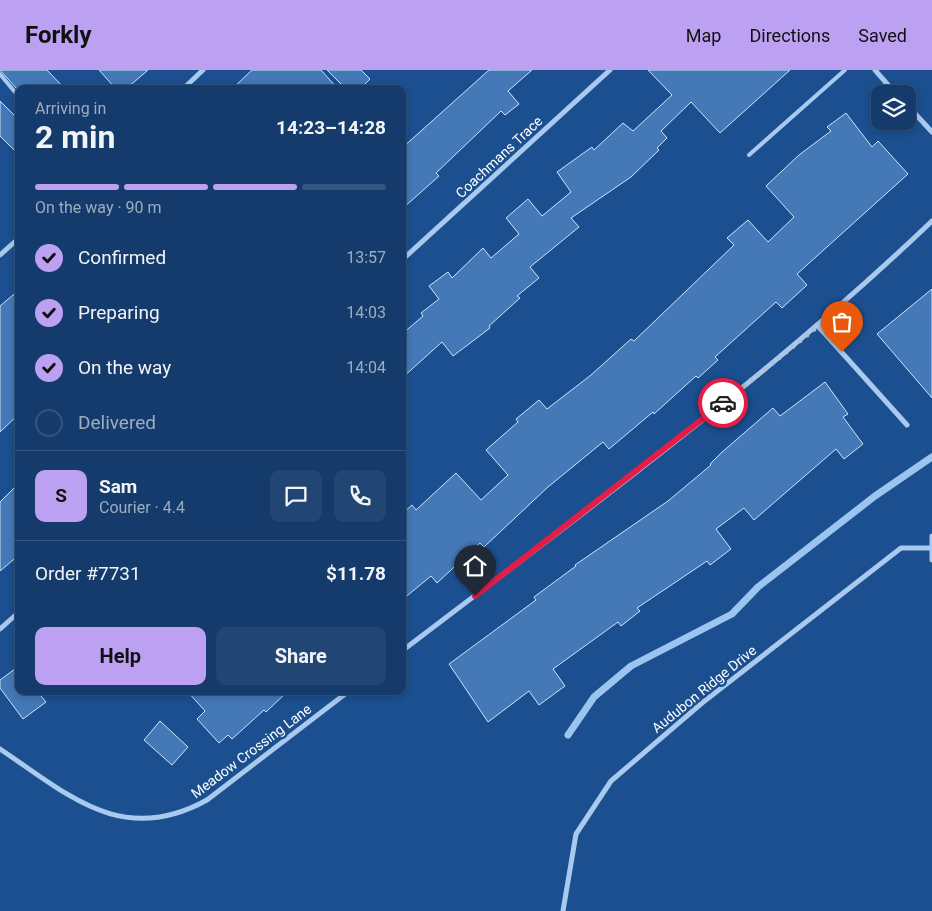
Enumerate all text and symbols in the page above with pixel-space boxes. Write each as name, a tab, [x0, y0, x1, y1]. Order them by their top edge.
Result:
text: Forkly	[25, 21, 92, 49]
text: Map	[686, 25, 721, 46]
text: Directions	[749, 25, 830, 46]
text: Saved	[858, 25, 907, 46]
map controls	[871, 85, 916, 130]
button: layers	[871, 85, 916, 130]
text: Arriving in	[35, 99, 106, 118]
street label: Coachmans Trace	[452, 113, 546, 201]
text: 14:23–14:28	[276, 116, 386, 139]
text: 2 min	[35, 118, 115, 156]
text: On the way · 90 m	[35, 198, 162, 217]
icon: check	[35, 244, 63, 272]
text: Confirmed	[78, 246, 166, 269]
text: 13:57	[346, 248, 386, 267]
icon: check	[35, 299, 63, 327]
text: Preparing	[78, 301, 160, 324]
pin	[821, 301, 863, 352]
text: 14:03	[346, 303, 386, 322]
icon: bag	[828, 308, 856, 336]
icon: check	[35, 354, 63, 382]
text: On the way	[78, 356, 171, 379]
text: 14:04	[346, 358, 386, 377]
courier	[698, 378, 748, 428]
icon: car	[709, 389, 737, 417]
text: Delivered	[78, 411, 156, 434]
button: chat	[270, 470, 322, 522]
button: phone	[334, 470, 386, 522]
text: Sam	[99, 475, 137, 498]
text: S	[55, 484, 67, 507]
text: Courier · 4.4	[99, 498, 185, 517]
pin	[454, 545, 496, 596]
icon: home	[461, 552, 489, 580]
text: Order #7731	[35, 562, 141, 585]
text: $11.78	[326, 562, 386, 585]
button: Help	[35, 627, 206, 685]
button: Share	[216, 627, 386, 685]
street label: Audubon Ridge Drive	[649, 642, 759, 736]
street label: Meadow Crossing Lane	[188, 701, 314, 801]

